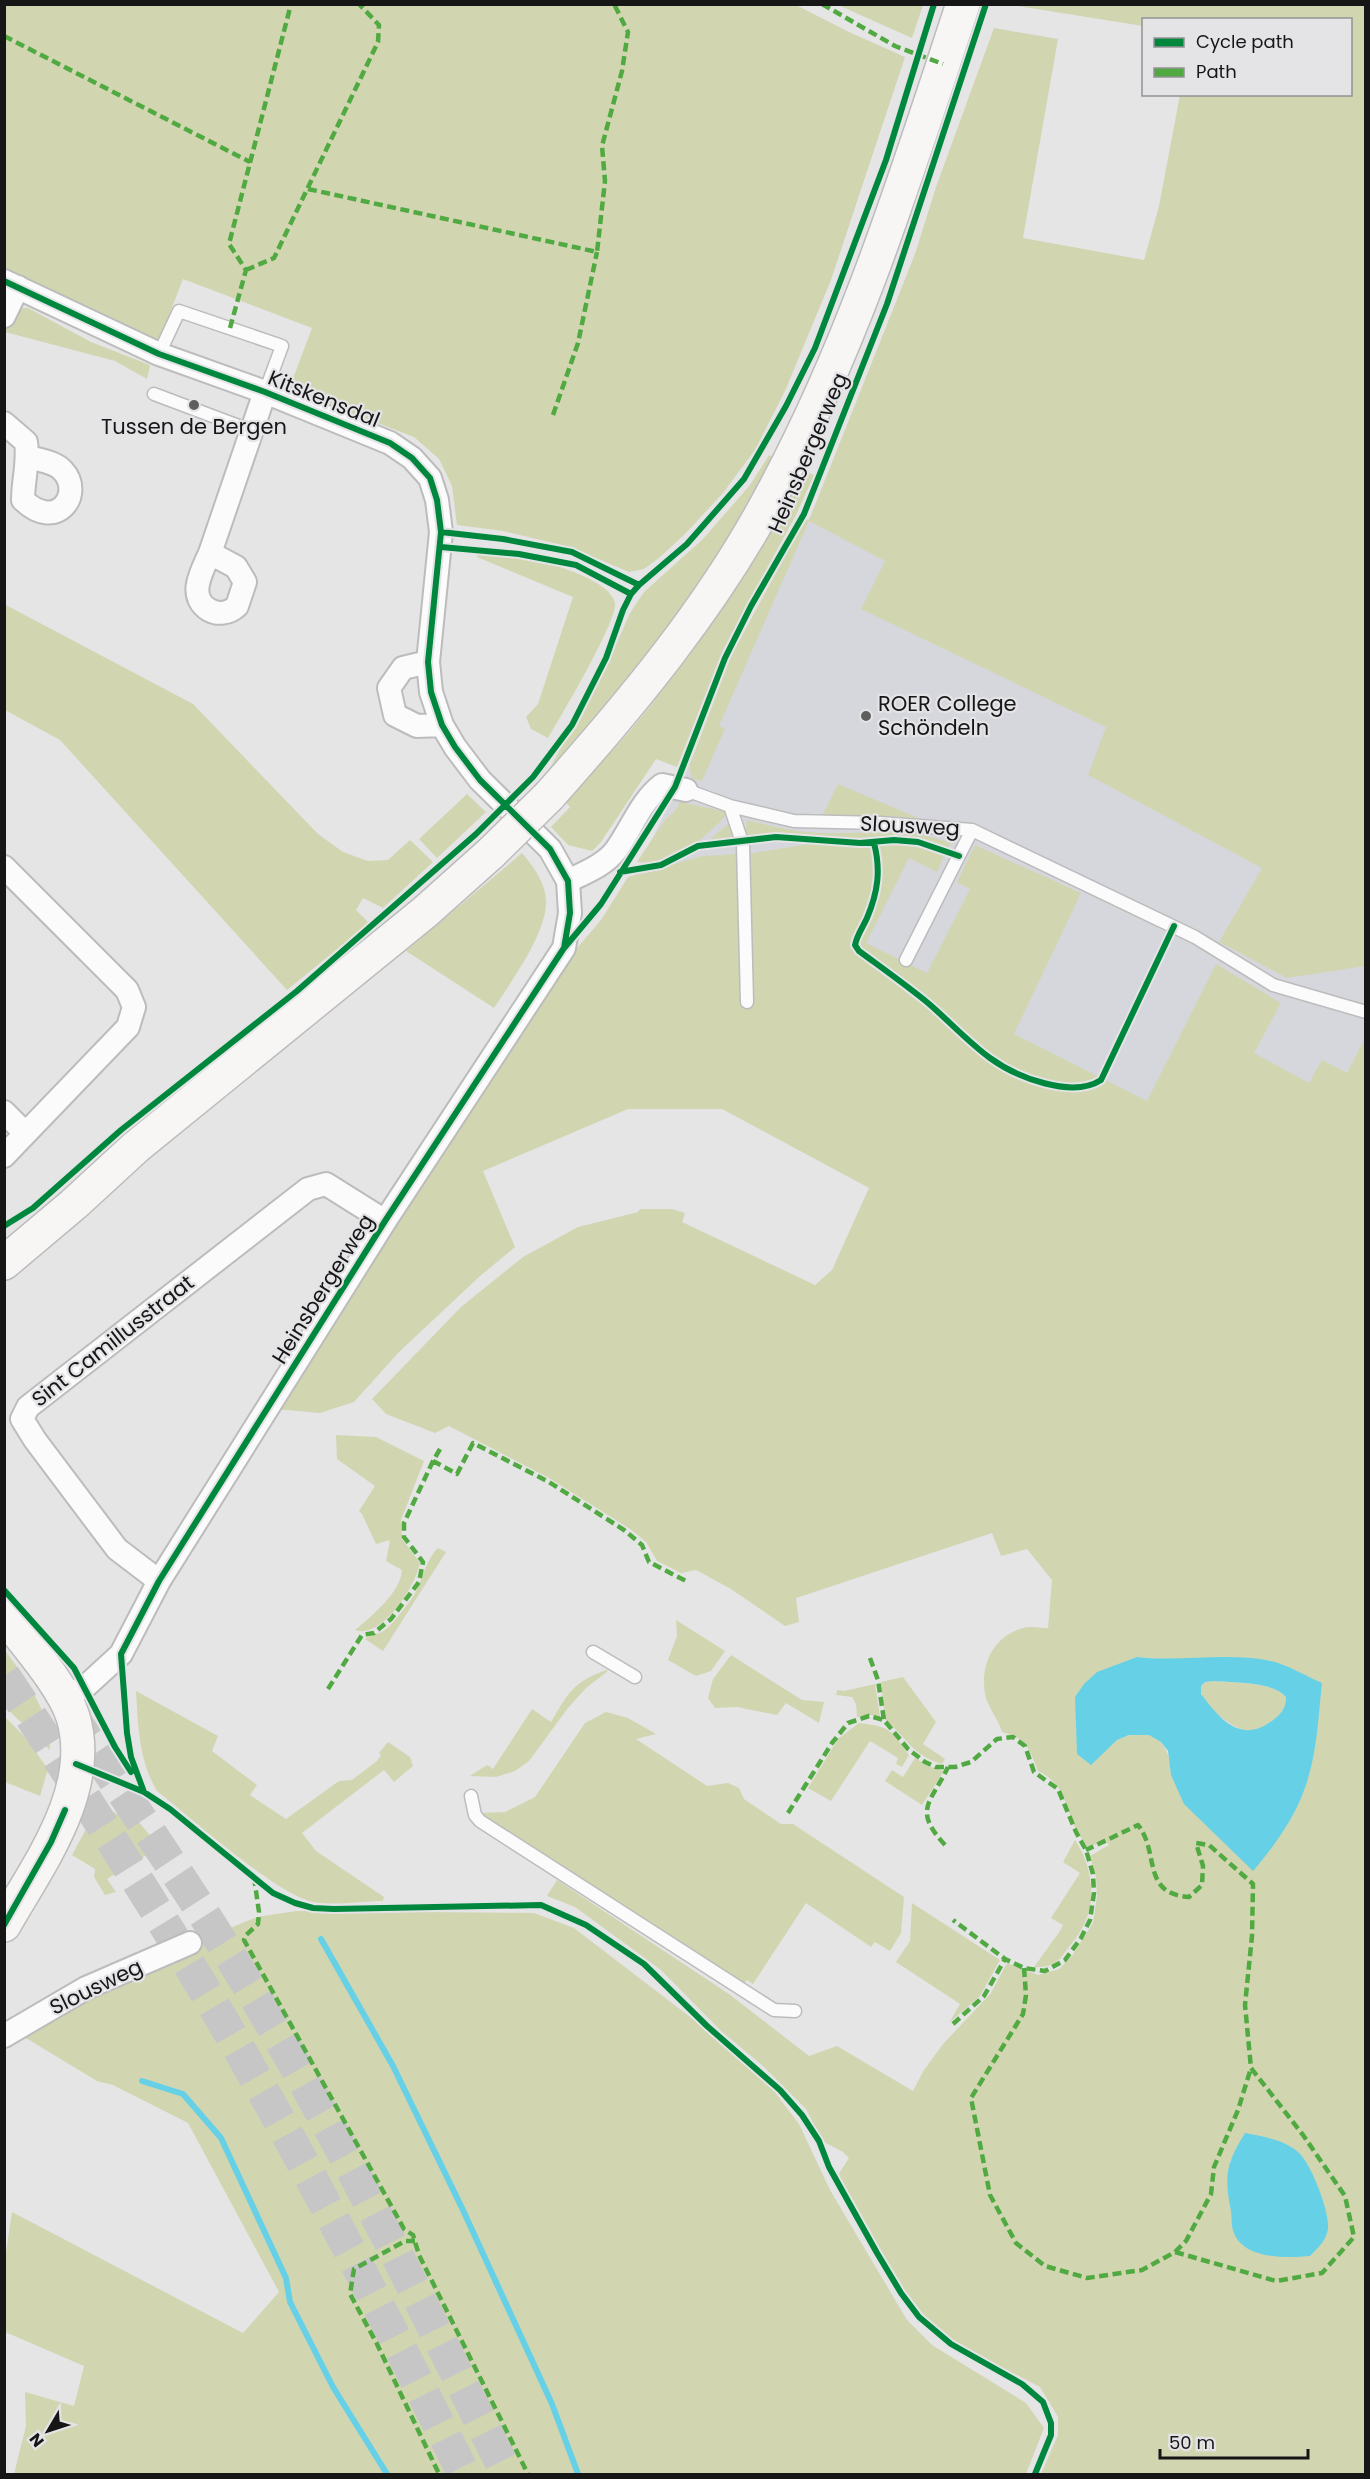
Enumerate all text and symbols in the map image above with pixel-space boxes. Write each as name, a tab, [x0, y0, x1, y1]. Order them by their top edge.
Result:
legend	[1142, 18, 1352, 96]
text: Cycle path	[1196, 29, 1294, 54]
text: Path	[1196, 59, 1237, 84]
street label: Kitskensdal	[264, 363, 384, 434]
street label: Heinsbergerweg	[761, 368, 854, 537]
marker: Tussen de Bergen	[187, 398, 201, 412]
place label: Tussen de Bergen	[101, 412, 287, 441]
place label: ROER College Schöndeln	[878, 689, 1017, 742]
marker: ROER College Schöndeln	[859, 709, 873, 723]
street label: Slousweg	[859, 808, 961, 843]
street label: Heinsbergerweg	[265, 1208, 380, 1369]
street label: Sint Camillusstraat	[26, 1268, 200, 1413]
street label: Slousweg	[45, 1952, 147, 2021]
north arrow	[18, 2401, 78, 2461]
scale bar	[1160, 2422, 1308, 2460]
text: N	[24, 2428, 49, 2452]
text: 50 m	[1169, 2430, 1215, 2455]

